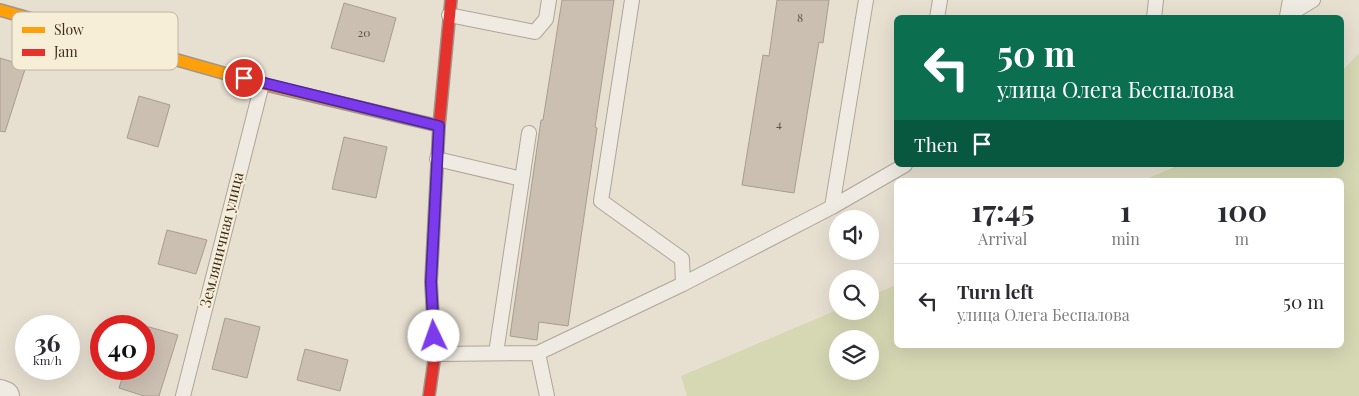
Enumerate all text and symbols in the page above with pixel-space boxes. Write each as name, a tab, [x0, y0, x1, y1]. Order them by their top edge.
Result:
house number: 8	[797, 9, 803, 25]
legend	[12, 12, 178, 70]
text: Slow	[54, 20, 84, 39]
house number: 20	[358, 24, 370, 40]
text: 50 m	[997, 29, 1075, 76]
icon: left	[914, 35, 979, 100]
text: Jam	[53, 42, 78, 61]
pin	[223, 57, 265, 99]
icon: arrive	[230, 64, 258, 92]
text: улица Олега Беспалова	[997, 74, 1234, 104]
house number: 4	[776, 115, 782, 131]
icon: arrive	[968, 130, 996, 158]
text: Then	[914, 131, 958, 157]
street label: Земляничная улица	[195, 169, 248, 310]
text: 17:45	[971, 190, 1034, 230]
text: 1	[1120, 190, 1131, 230]
text: 100	[1217, 190, 1267, 230]
map controls	[829, 210, 879, 380]
button: sound	[829, 210, 879, 260]
text: Arrival	[978, 228, 1027, 249]
text: min	[1111, 228, 1140, 249]
text: m	[1235, 228, 1249, 249]
button: search	[829, 270, 879, 320]
text: Turn left	[957, 278, 1034, 304]
icon: left	[914, 287, 942, 315]
text: 50 m	[1283, 288, 1324, 314]
text: улица Олега Беспалова	[957, 304, 1130, 325]
position arrow	[407, 309, 459, 361]
speed limit sign: 40	[90, 315, 155, 380]
text: 36	[34, 325, 61, 358]
button: layers	[829, 330, 879, 380]
text: km/h	[33, 352, 62, 368]

